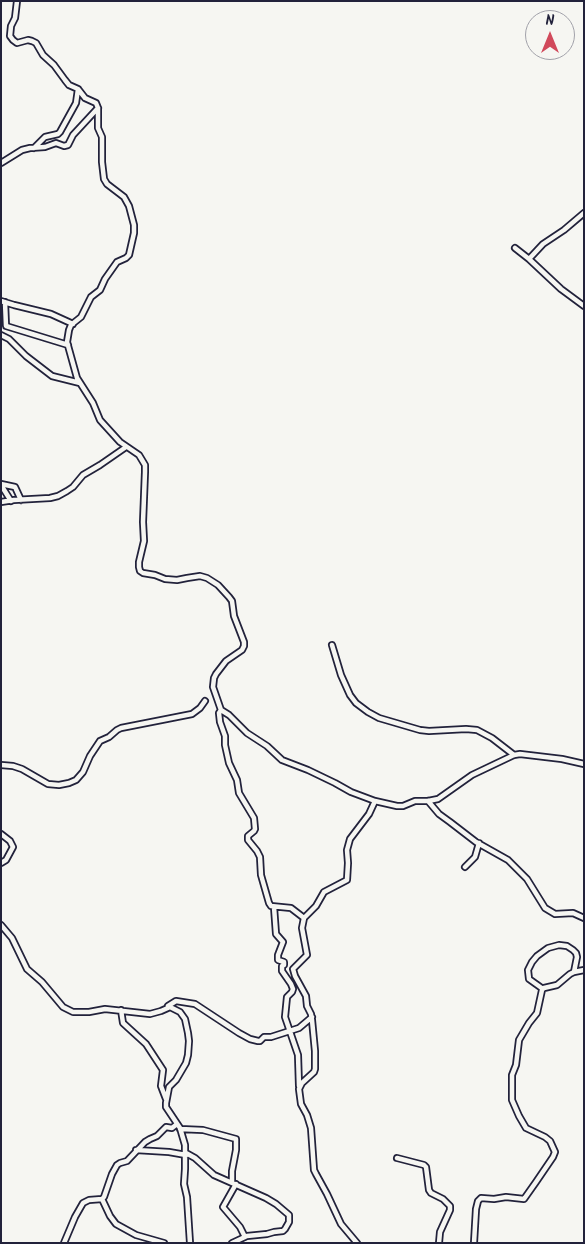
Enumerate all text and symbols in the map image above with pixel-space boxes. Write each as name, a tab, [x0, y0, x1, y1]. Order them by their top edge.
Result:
north arrow	[525, 10, 575, 60]
text: N	[546, 10, 554, 32]

